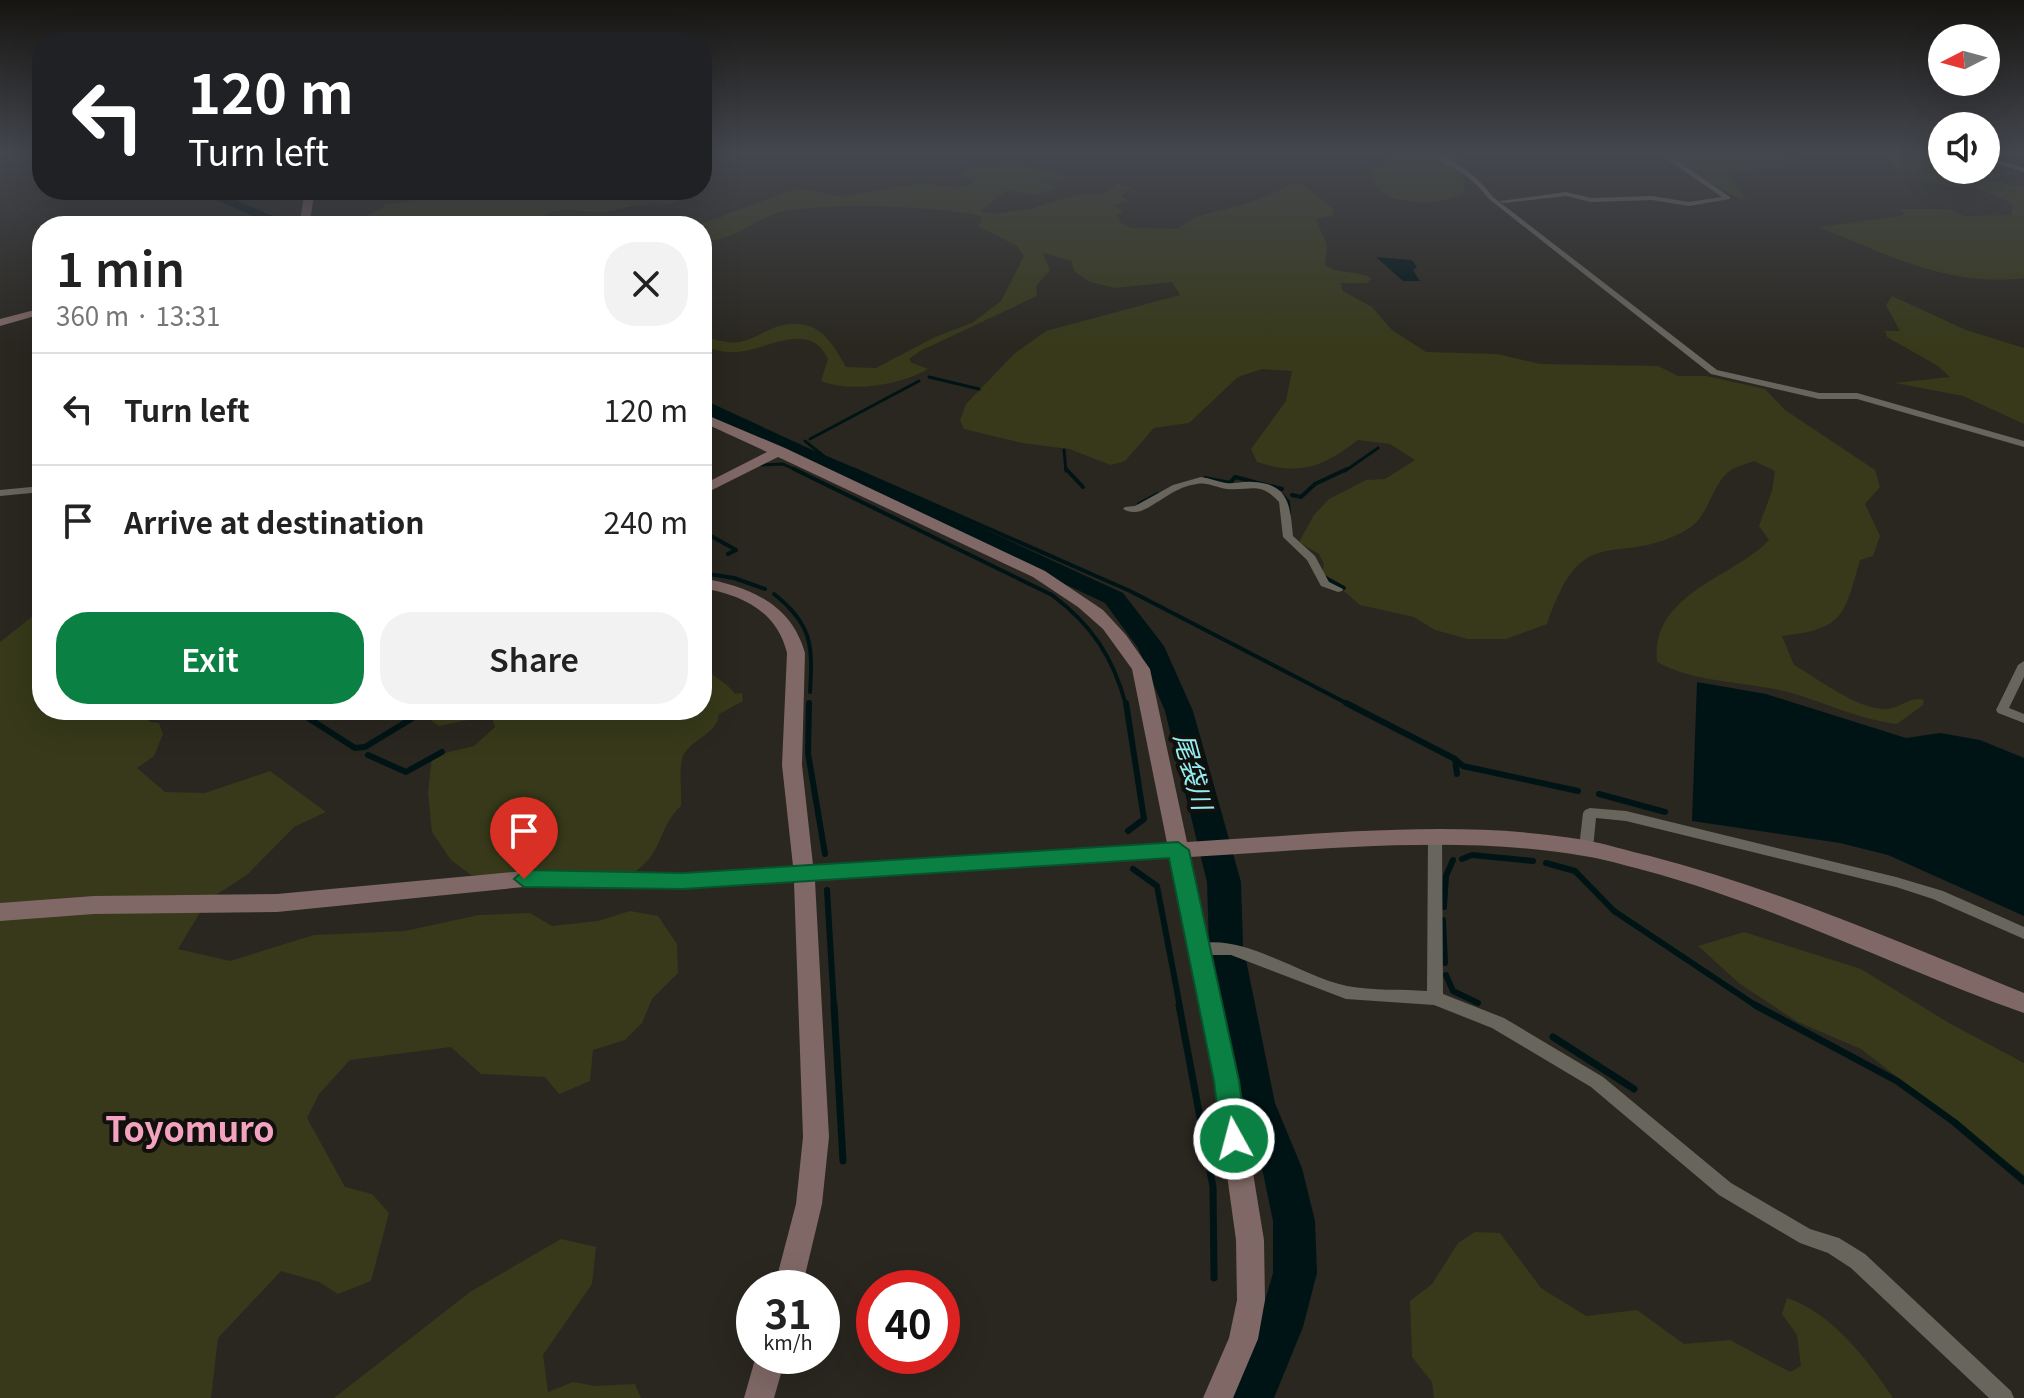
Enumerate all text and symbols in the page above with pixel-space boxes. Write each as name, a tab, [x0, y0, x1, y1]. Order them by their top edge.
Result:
north arrow	[1928, 24, 2000, 96]
map controls	[1928, 24, 2000, 184]
text: 120 m	[188, 49, 354, 130]
icon: left	[56, 64, 160, 168]
button: sound	[1928, 112, 2000, 184]
text: Turn left	[188, 124, 329, 176]
text: 1 min	[56, 231, 185, 301]
button: close	[604, 242, 688, 326]
text: 360 m · 13:31	[56, 296, 220, 333]
icon: left	[56, 387, 100, 431]
text: Turn left	[124, 387, 250, 431]
text: 120 m	[604, 387, 688, 431]
icon: arrive	[56, 499, 100, 543]
text: Arrive at destination	[124, 499, 425, 543]
text: 240 m	[604, 499, 688, 543]
button: Exit	[56, 612, 364, 704]
button: Share	[380, 612, 688, 704]
water label: 尾袋川	[1167, 729, 1224, 816]
pin	[490, 797, 558, 879]
icon: arrive	[502, 809, 546, 853]
position arrow	[1192, 1097, 1276, 1181]
district label: Toyomuro	[105, 1103, 275, 1152]
speed limit sign: 40	[856, 1270, 960, 1374]
text: 31	[764, 1283, 812, 1341]
text: km/h	[763, 1327, 813, 1356]

